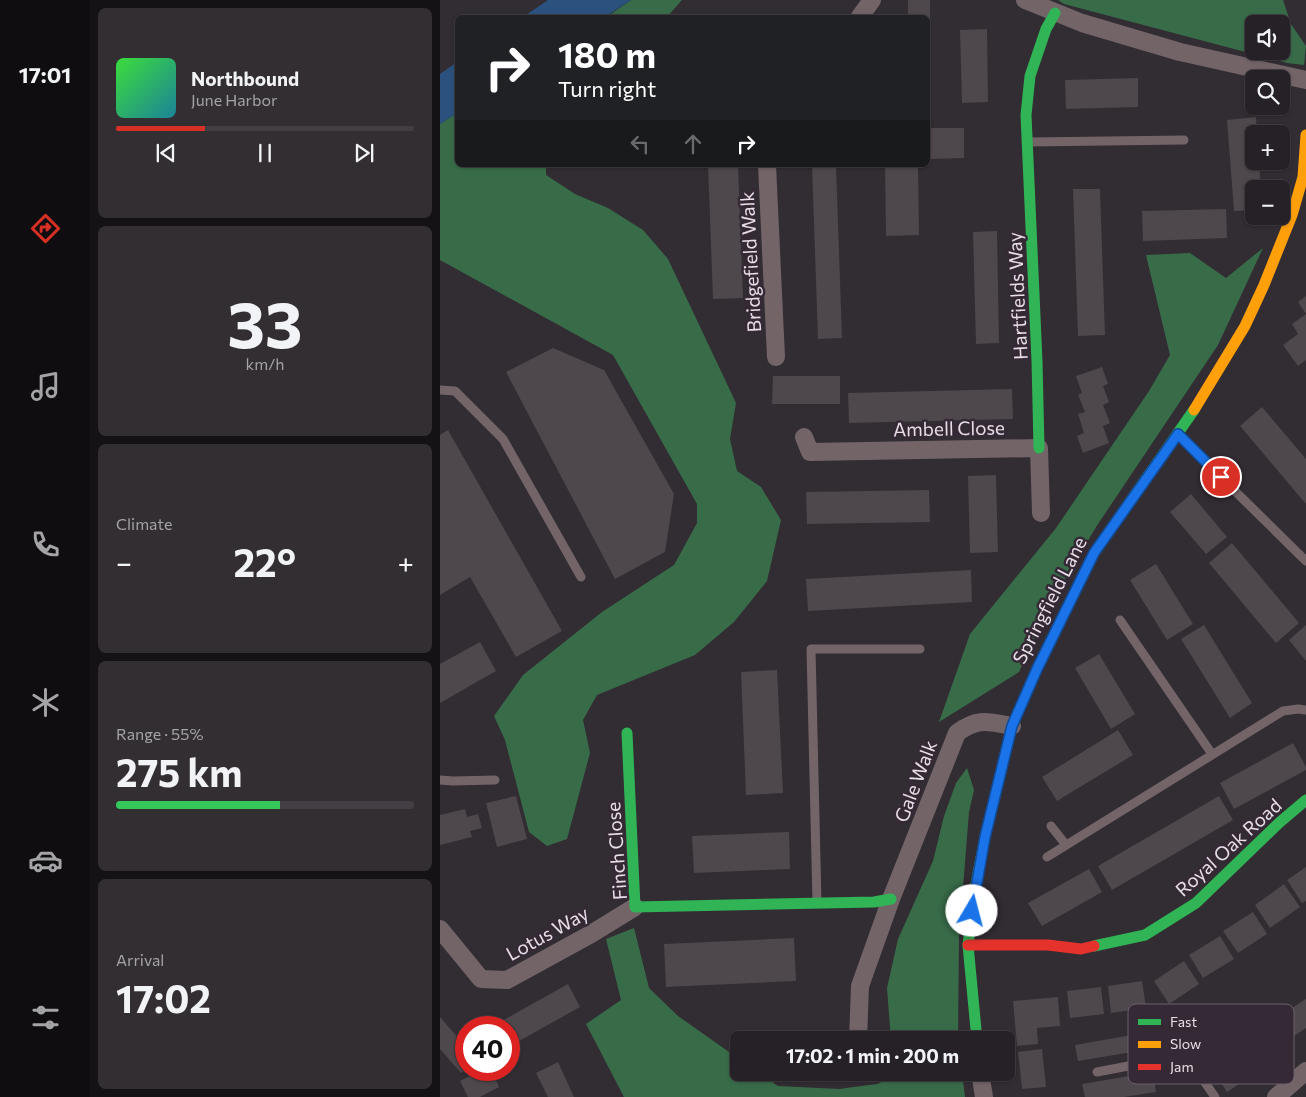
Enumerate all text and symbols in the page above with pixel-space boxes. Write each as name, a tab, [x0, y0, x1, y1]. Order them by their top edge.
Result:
map controls	[1245, 15, 1290, 225]
button: sound	[1245, 15, 1290, 60]
text: 180 m	[558, 32, 656, 75]
icon: right	[475, 35, 540, 100]
text: 17:01	[19, 61, 71, 88]
text: Northbound	[191, 67, 299, 90]
button: search	[1245, 70, 1290, 115]
text: Turn right	[558, 75, 656, 102]
text: June Harbor	[191, 90, 277, 109]
button: +	[1245, 125, 1290, 170]
icon: left	[626, 130, 654, 158]
icon: ahead	[679, 130, 707, 158]
icon: right	[732, 130, 760, 158]
icon: previous	[152, 139, 180, 167]
icon: pause	[251, 139, 279, 167]
icon: next	[350, 139, 378, 167]
button: −	[1245, 180, 1290, 225]
street label: Bridgefield Walk	[735, 191, 765, 333]
icon: directions	[28, 211, 63, 246]
street label: Hartfields Way	[1002, 231, 1032, 361]
text: 33	[227, 282, 303, 361]
text: km/h	[246, 354, 284, 373]
icon: music	[28, 369, 63, 404]
street label: Ambell Close	[893, 416, 1005, 440]
pin	[1200, 456, 1242, 498]
icon: arrive	[1207, 463, 1235, 491]
text: Climate	[116, 514, 172, 533]
icon: phone	[28, 527, 63, 562]
street label: Springfield Lane	[1007, 533, 1091, 667]
text: 22°	[233, 538, 296, 585]
text: −	[116, 545, 132, 579]
text: +	[398, 545, 414, 579]
icon: climate	[28, 685, 63, 720]
text: Range · 55%	[116, 724, 204, 743]
street label: Gale Walk	[889, 737, 941, 825]
text: 275 km	[116, 748, 242, 795]
street label: Royal Oak Road	[1170, 793, 1286, 901]
street label: Finch Close	[601, 801, 631, 901]
icon: car	[28, 843, 63, 878]
position arrow	[945, 884, 997, 936]
street label: Lotus Way	[502, 901, 592, 965]
text: Arrival	[116, 950, 164, 969]
text: 17:02	[116, 974, 211, 1021]
icon: filters	[28, 1000, 63, 1035]
legend	[1128, 1004, 1294, 1084]
text: Fast	[1170, 1013, 1197, 1030]
speed limit sign: 40	[455, 1016, 520, 1081]
text: Slow	[1170, 1035, 1201, 1052]
text: 17:02 · 1 min · 200 m	[786, 1044, 959, 1067]
text: Jam	[1170, 1058, 1194, 1075]

